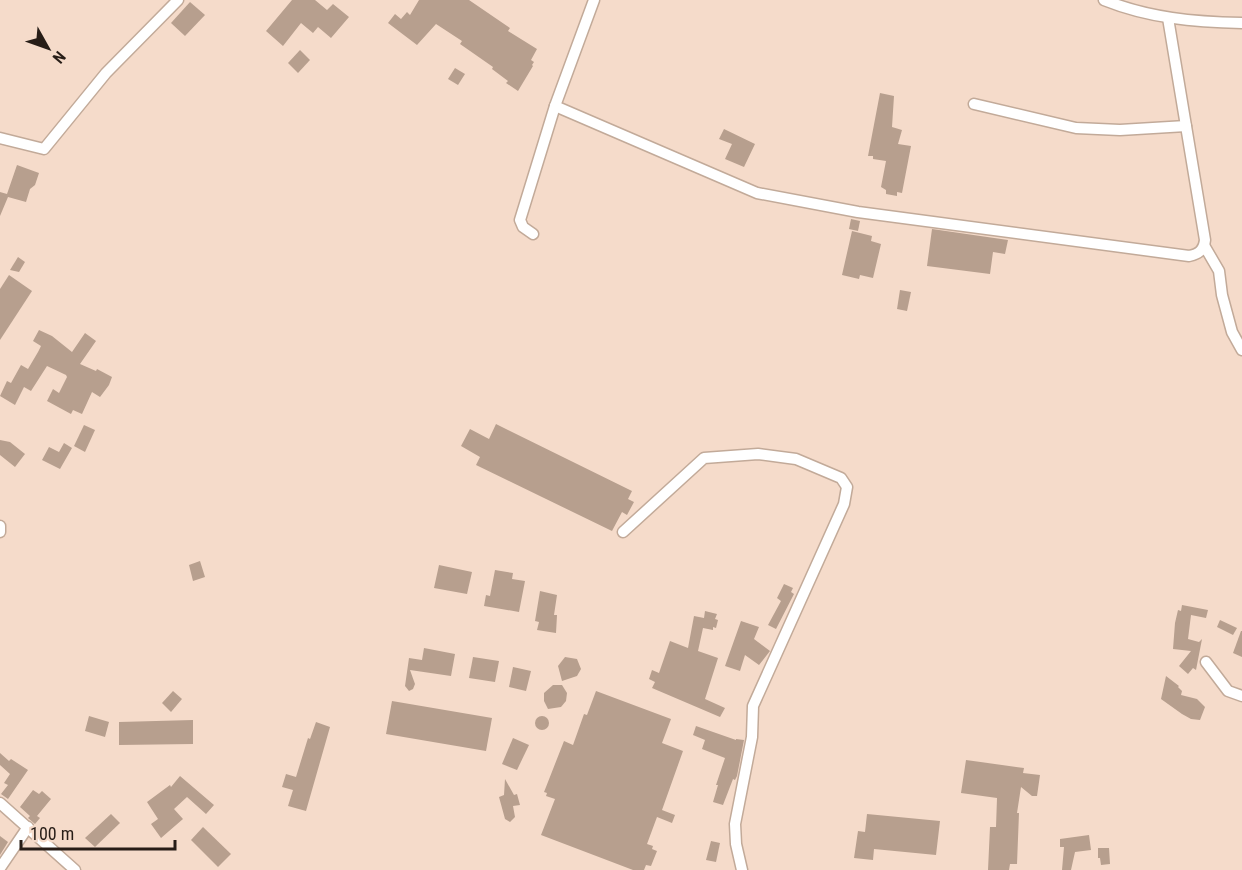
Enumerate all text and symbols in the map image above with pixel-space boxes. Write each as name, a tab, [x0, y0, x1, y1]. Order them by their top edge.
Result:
north arrow	[18, 18, 78, 78]
text: N	[49, 47, 70, 67]
scale bar	[21, 813, 176, 851]
text: 100 m	[30, 823, 74, 844]

